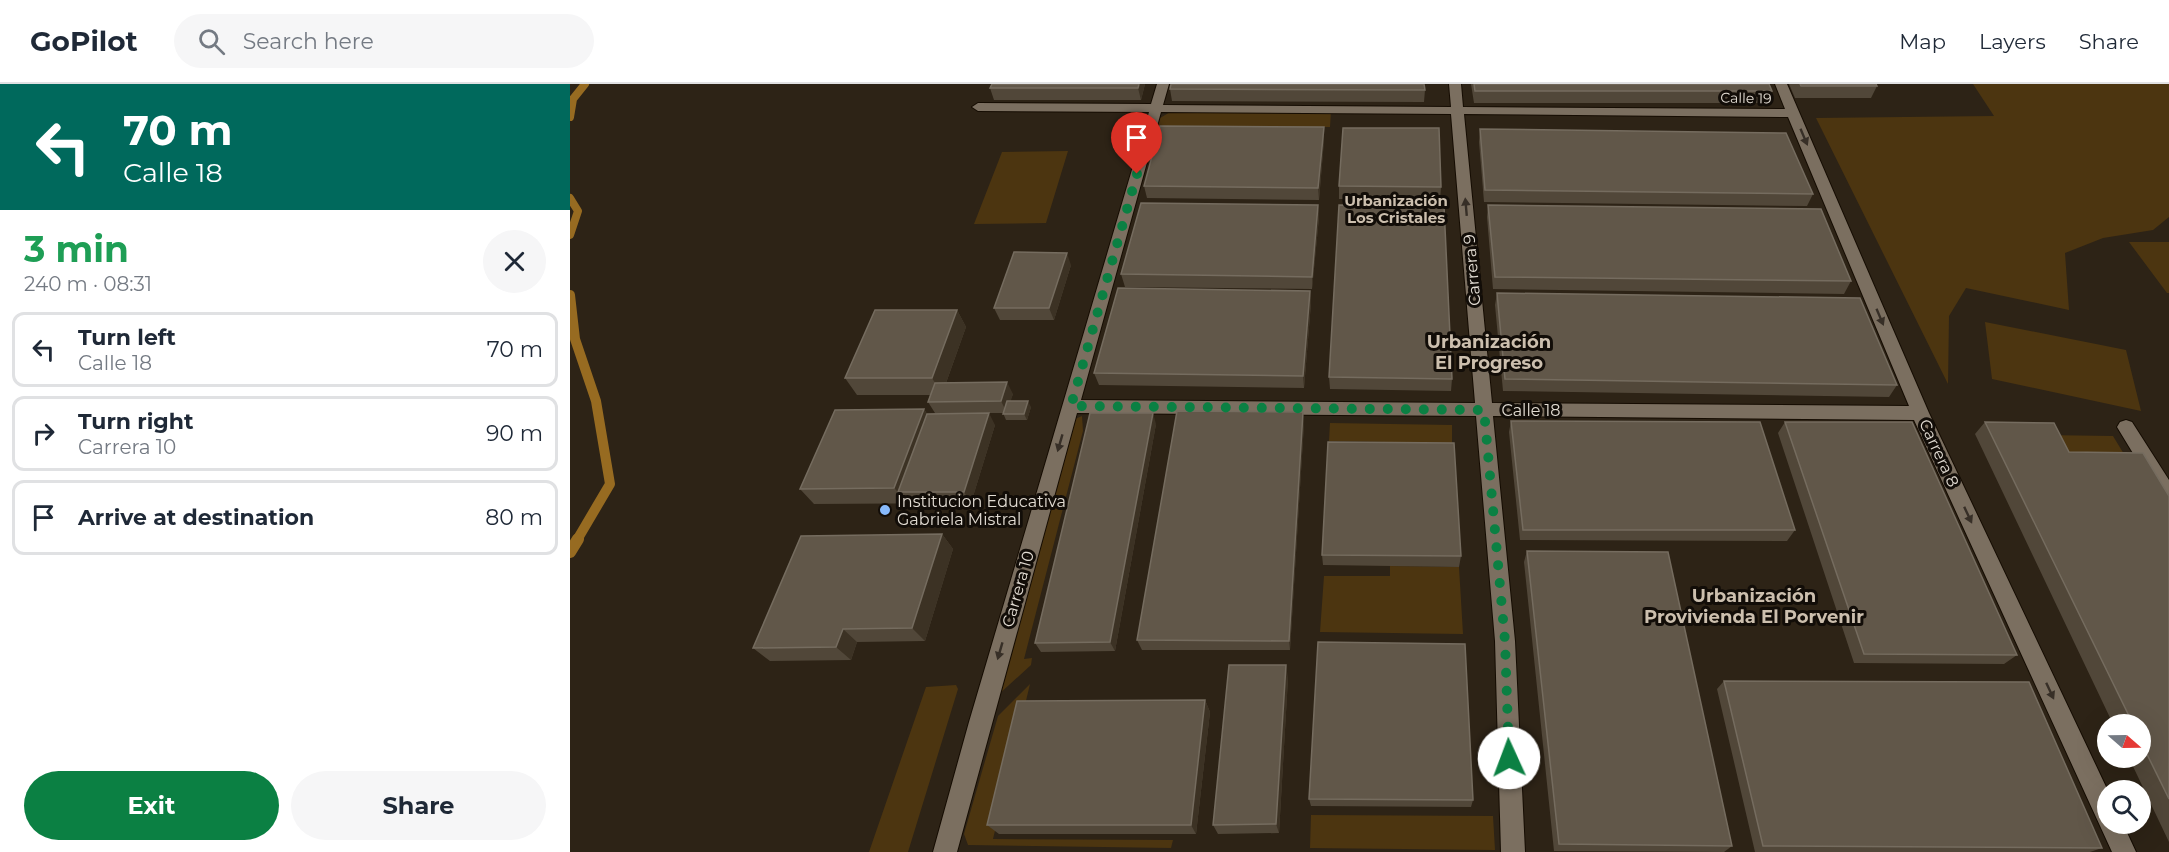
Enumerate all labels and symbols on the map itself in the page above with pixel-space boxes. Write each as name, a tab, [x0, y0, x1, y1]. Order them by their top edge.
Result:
street label: Calle 19	[1720, 89, 1772, 107]
pin	[1111, 112, 1162, 174]
one-way arrow	[1799, 129, 1809, 147]
district label: Urbanización Los Cristales	[1344, 191, 1448, 227]
one-way arrow	[1461, 198, 1471, 217]
street label: Carrera 9	[1459, 233, 1485, 307]
one-way arrow	[1875, 309, 1885, 327]
district label: Urbanización El Progreso	[1427, 331, 1551, 374]
street label: Calle 18	[1501, 401, 1561, 420]
street label: Carrera 8	[1915, 416, 1963, 490]
one-way arrow	[1055, 434, 1064, 452]
place label: Institucion Educativa Gabriela Mistral	[897, 492, 1066, 529]
marker: Institucion Educativa Gabriela Mistral	[878, 503, 892, 517]
one-way arrow	[1963, 506, 1972, 523]
street label: Carrera 10	[998, 549, 1038, 629]
district label: Urbanización Provivienda El Porvenir	[1644, 585, 1864, 628]
one-way arrow	[995, 642, 1005, 660]
one-way arrow	[2045, 683, 2055, 701]
north arrow	[2097, 714, 2151, 768]
position arrow	[1477, 726, 1541, 790]

